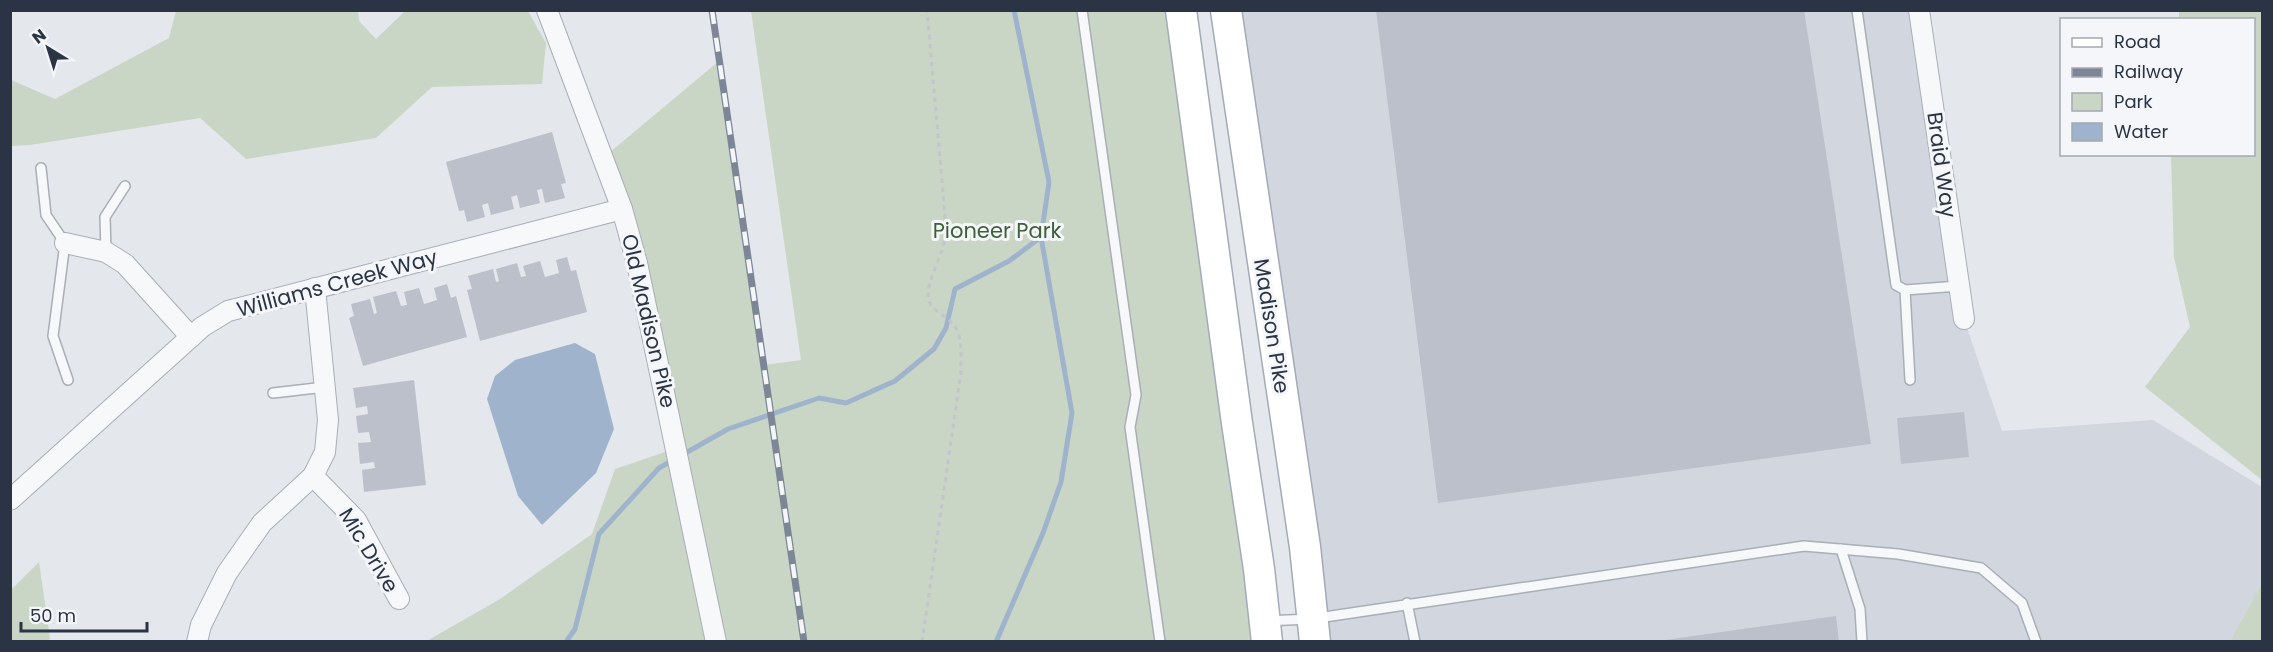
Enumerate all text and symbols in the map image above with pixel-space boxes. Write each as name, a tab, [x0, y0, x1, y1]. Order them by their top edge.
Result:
north arrow	[18, 18, 78, 78]
legend	[2060, 18, 2255, 156]
text: N	[27, 24, 51, 49]
text: Road	[2114, 29, 2161, 54]
text: Railway	[2114, 59, 2183, 84]
text: Park	[2114, 89, 2153, 114]
street label: Braid Way	[1920, 110, 1964, 220]
text: Water	[2114, 119, 2168, 144]
park label: Pioneer Park	[933, 216, 1062, 245]
street label: Old Madison Pike	[615, 231, 683, 411]
street label: Williams Creek Way	[233, 242, 441, 324]
street label: Madison Pike	[1247, 256, 1297, 396]
street label: Mic Drive	[332, 502, 406, 598]
scale bar	[21, 595, 147, 633]
text: 50 m	[30, 603, 76, 628]

